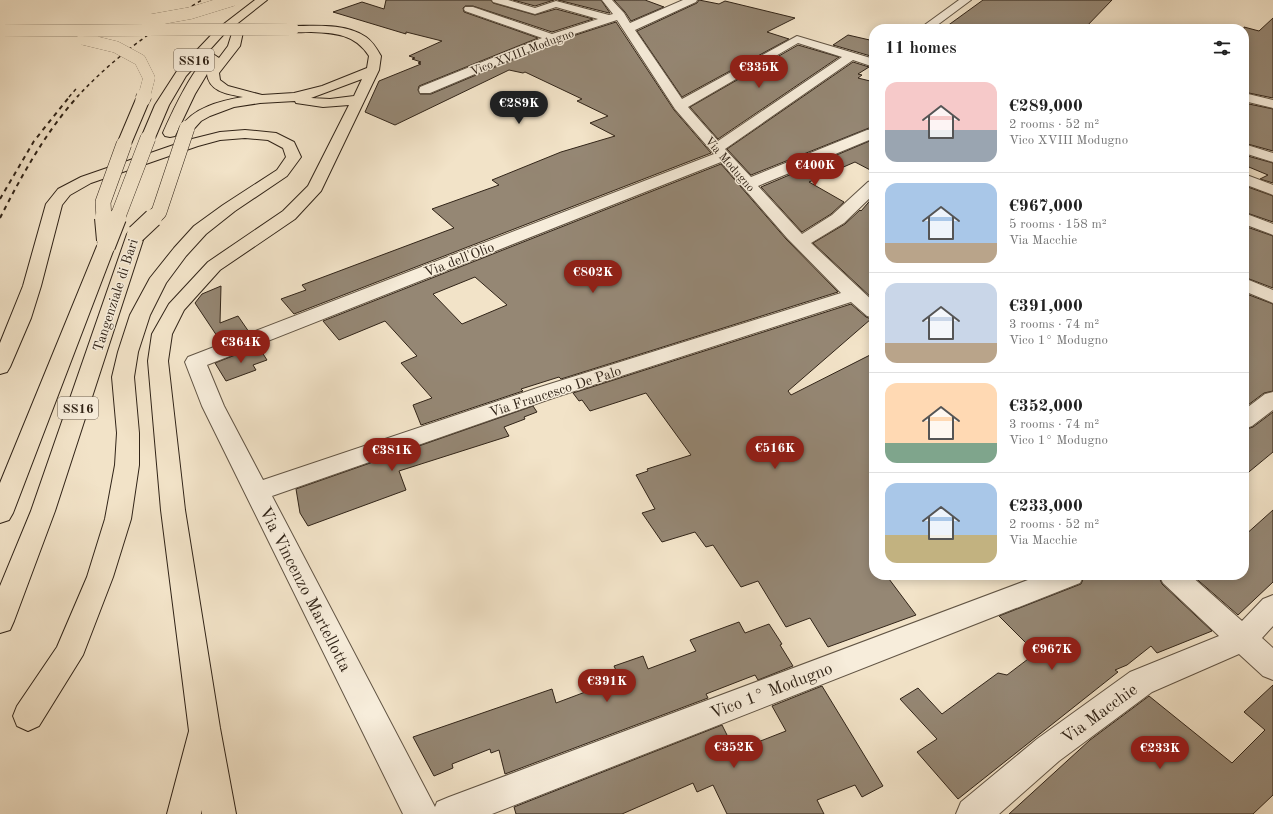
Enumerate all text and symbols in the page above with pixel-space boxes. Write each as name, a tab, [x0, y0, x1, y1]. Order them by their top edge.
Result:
street label: Vico XVIII Modugno	[469, 28, 576, 78]
icon: filters	[1211, 37, 1233, 59]
text: 11 homes	[885, 40, 957, 57]
road number: SS16	[174, 49, 214, 71]
pin: €335K	[731, 55, 787, 89]
text: €335K	[739, 61, 779, 74]
pin: €289K	[491, 91, 547, 125]
text: €289K	[499, 97, 539, 110]
icon: home	[917, 98, 965, 146]
text: €289,000	[1009, 98, 1083, 115]
text: 2 rooms · 52 m²	[1009, 118, 1099, 131]
text: Vico XVIII Modugno	[1009, 134, 1128, 147]
street label: Via Modugno	[702, 135, 756, 195]
pin: €400K	[787, 153, 843, 187]
text: €400K	[795, 159, 835, 172]
text: €967,000	[1009, 198, 1083, 215]
icon: home	[917, 199, 965, 247]
text: 5 rooms · 158 m²	[1009, 218, 1107, 231]
text: Via Macchie	[1009, 234, 1077, 247]
street label: Tangenziale di Bari	[91, 237, 141, 353]
street label: Via dell'Olio	[422, 240, 496, 280]
pin: €802K	[565, 260, 621, 294]
text: €802K	[573, 266, 613, 279]
text: €391,000	[1009, 298, 1083, 315]
icon: home	[917, 299, 965, 347]
text: 3 rooms · 74 m²	[1009, 318, 1099, 331]
pin: €364K	[213, 330, 269, 364]
text: Vico 1° Modugno	[1009, 334, 1108, 347]
text: €364K	[221, 336, 261, 349]
street label: Via Francesco De Palo	[488, 364, 623, 420]
road number: SS16	[58, 397, 98, 419]
text: €352,000	[1009, 398, 1083, 415]
icon: home	[917, 399, 965, 447]
text: 3 rooms · 74 m²	[1009, 418, 1099, 431]
text: Vico 1° Modugno	[1009, 434, 1108, 447]
pin: €516K	[747, 436, 803, 470]
pin: €381K	[364, 438, 420, 472]
text: €516K	[755, 442, 795, 455]
text: €381K	[372, 444, 412, 457]
text: €233,000	[1009, 498, 1083, 515]
icon: home	[917, 499, 965, 547]
street label: Via Vincenzo Martellotta	[256, 504, 354, 675]
text: 2 rooms · 52 m²	[1009, 518, 1099, 531]
text: Via Macchie	[1009, 534, 1077, 547]
pin: €967K	[1024, 637, 1080, 671]
text: €967K	[1032, 643, 1072, 656]
street label: Vico 1° Modugno	[708, 660, 835, 723]
pin: €391K	[579, 669, 635, 703]
text: €391K	[587, 675, 627, 688]
street label: Via Macchie	[1059, 681, 1141, 747]
pin: €352K	[706, 735, 762, 769]
pin: €233K	[1132, 736, 1188, 770]
text: €352K	[714, 741, 754, 754]
text: €233K	[1140, 742, 1180, 755]

